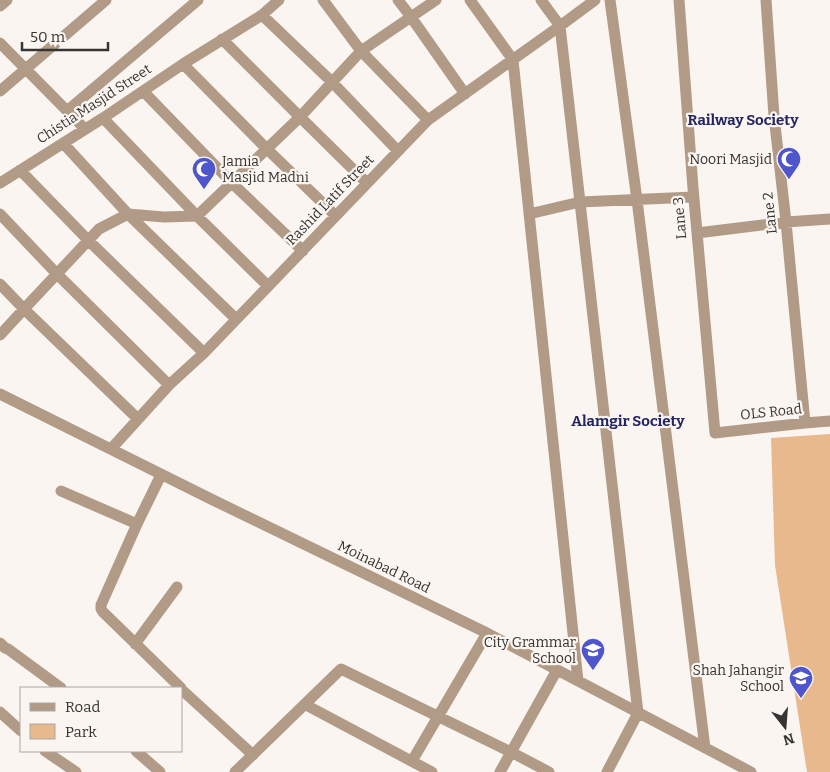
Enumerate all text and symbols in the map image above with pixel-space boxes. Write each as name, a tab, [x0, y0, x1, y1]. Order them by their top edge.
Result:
scale bar	[22, 20, 109, 52]
text: 50 m	[30, 28, 66, 46]
street label: Chistia Masjid Street	[34, 61, 154, 147]
district label: Railway Society	[688, 111, 799, 129]
mosque icon: Noori Masjid	[776, 146, 802, 180]
street label: Rashid Latif Street	[283, 151, 377, 249]
place label: Noori Masjid	[689, 151, 772, 168]
place label: Jamia Masjid Madni	[221, 153, 309, 186]
mosque icon: Jamia Masjid Madni	[191, 156, 217, 190]
street label: Lane 2	[759, 191, 781, 235]
street label: Lane 3	[670, 196, 690, 240]
street label: OLS Road	[739, 400, 803, 424]
district label: Alamgir Society	[571, 412, 685, 430]
street label: Moinabad Road	[335, 537, 433, 597]
place label: City Grammar School	[484, 634, 576, 667]
school or university icon: City Grammar School	[580, 637, 606, 671]
place label: Shah Jahangir School	[693, 662, 784, 695]
school or university icon: Shah Jahangir School	[788, 665, 814, 699]
legend	[20, 687, 182, 752]
text: Road	[65, 698, 100, 716]
north arrow	[760, 702, 810, 752]
text: Park	[65, 723, 97, 741]
text: N	[781, 729, 796, 749]

